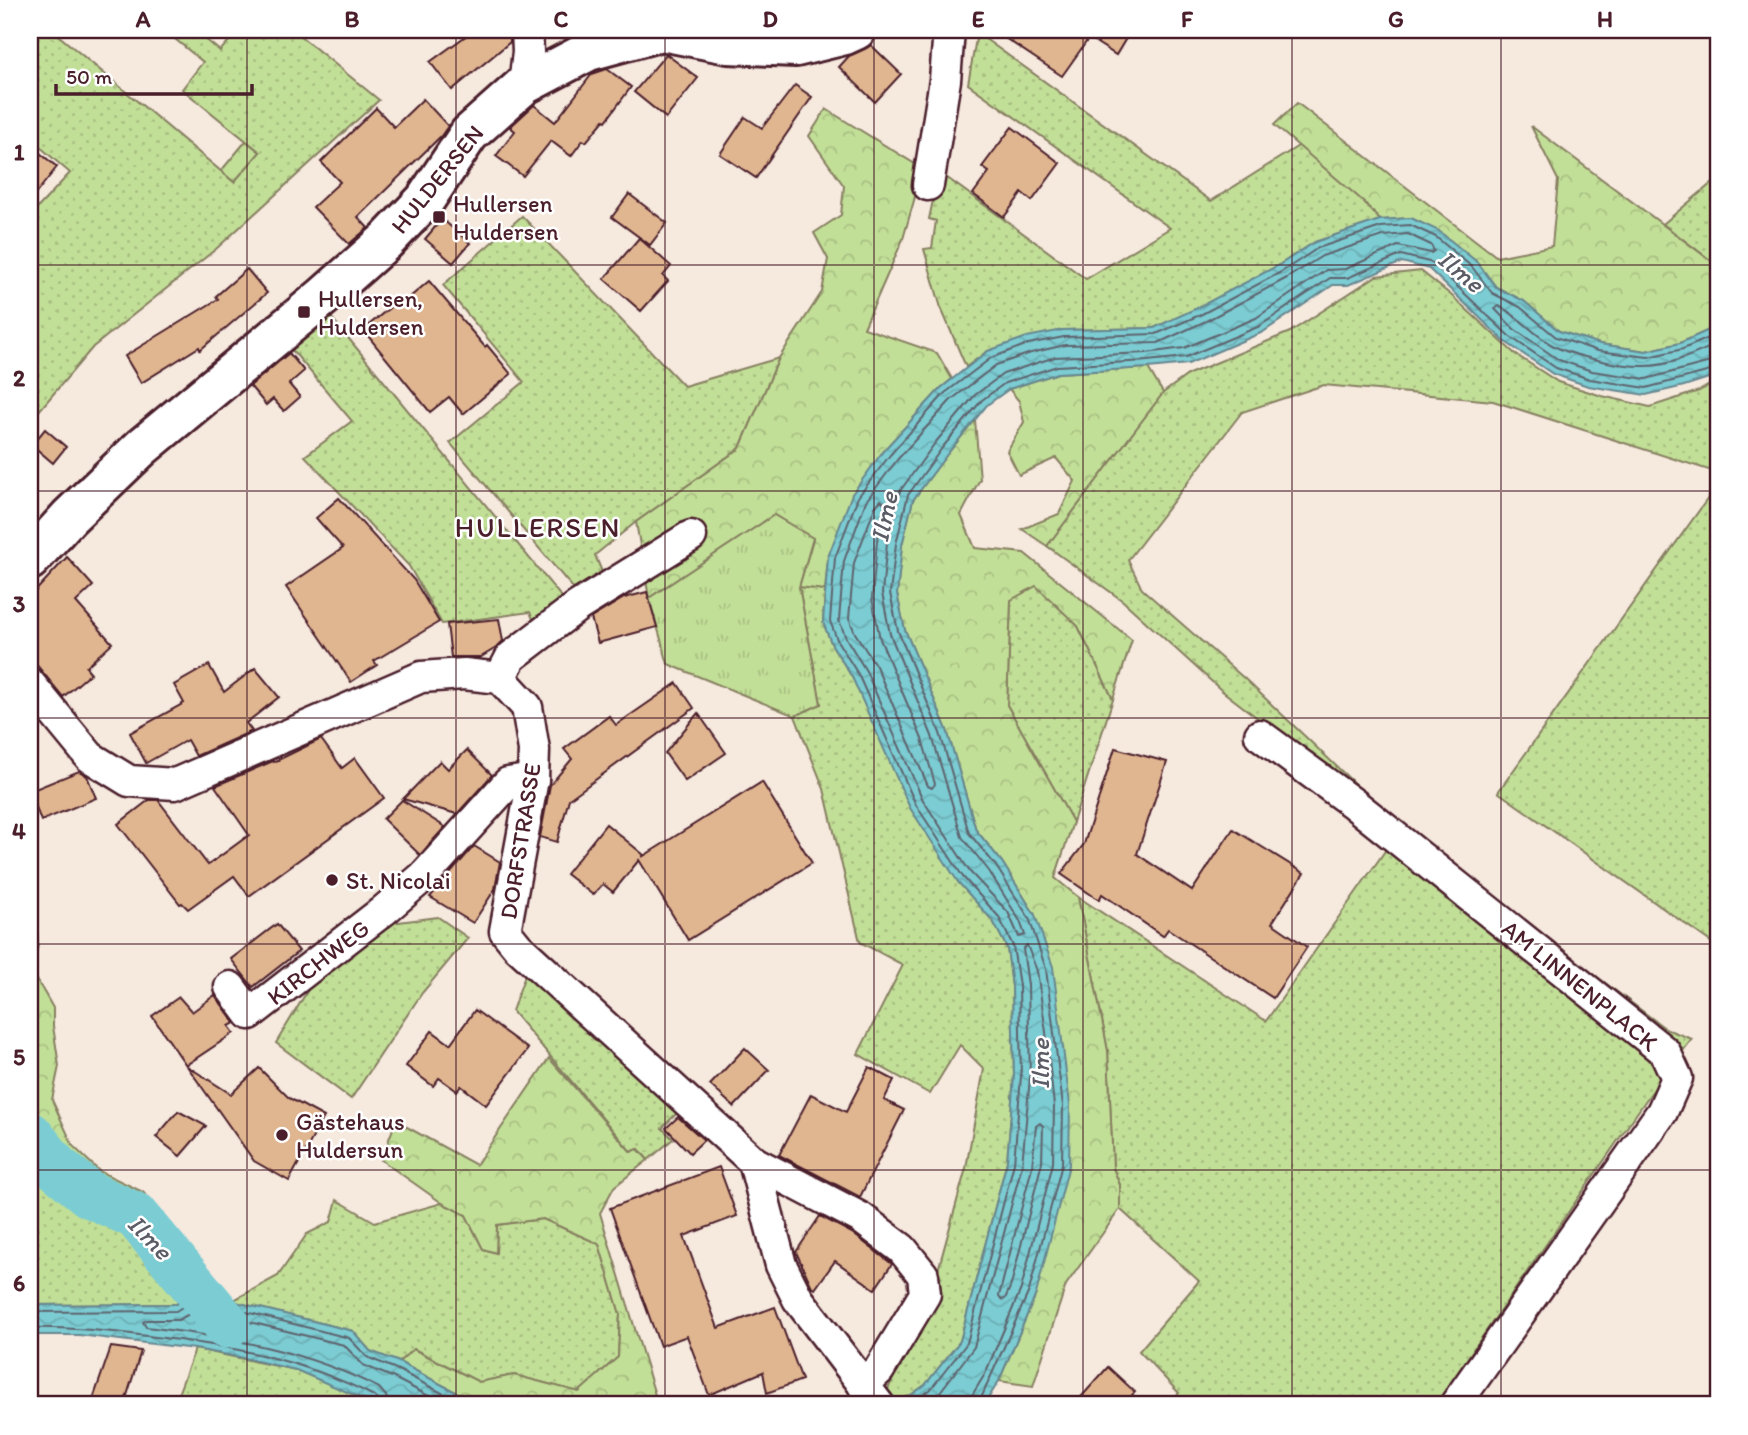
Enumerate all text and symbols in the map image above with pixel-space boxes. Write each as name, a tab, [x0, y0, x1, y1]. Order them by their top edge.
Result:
text: A	[135, 5, 151, 33]
text: B	[345, 5, 360, 33]
text: C	[554, 5, 569, 33]
text: D	[762, 5, 778, 33]
text: E	[972, 5, 985, 33]
text: F	[1181, 5, 1194, 33]
text: G	[1388, 5, 1404, 33]
text: H	[1597, 5, 1613, 33]
scale bar	[56, 52, 252, 96]
text: 50 m	[66, 64, 113, 89]
street label: HULDERSEN	[384, 119, 490, 239]
text: 1	[14, 138, 25, 166]
place label: Hullersen Huldersen	[453, 189, 559, 246]
marker: Hullersen Huldersen	[431, 209, 447, 225]
water label: Ilme	[1431, 243, 1492, 300]
place label: Hullersen, Huldersen	[318, 284, 424, 341]
marker: Hullersen, Huldersen	[296, 304, 312, 320]
text: 2	[13, 364, 26, 392]
water label: Ilme	[863, 487, 905, 545]
district label: HULLERSEN	[455, 510, 621, 544]
text: 3	[13, 590, 26, 618]
street label: DORFSTRASSE	[493, 761, 547, 921]
text: 4	[12, 817, 26, 845]
place label: St. Nicolai	[346, 866, 451, 895]
marker: St. Nicolai	[324, 872, 340, 888]
street label: KIRCHWEG	[261, 913, 375, 1011]
street label: AM LINNENPLACK	[1496, 913, 1664, 1057]
water label: Ilme	[1024, 1037, 1056, 1089]
text: 5	[13, 1043, 25, 1071]
place label: Gästehaus Huldersun	[296, 1107, 405, 1164]
marker: Gästehaus Huldersun	[274, 1127, 290, 1143]
water label: Ilme	[121, 1208, 180, 1267]
text: 6	[13, 1269, 25, 1297]

